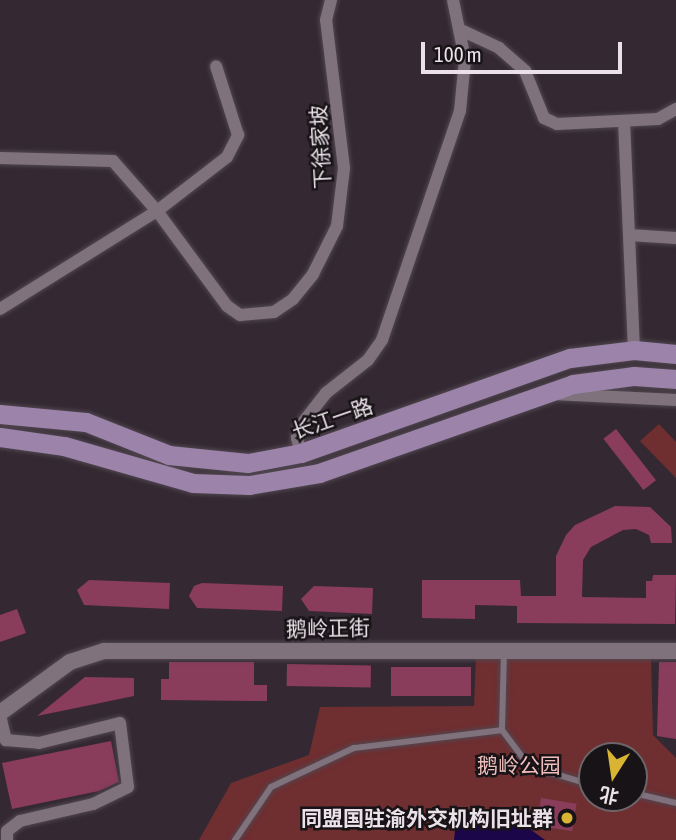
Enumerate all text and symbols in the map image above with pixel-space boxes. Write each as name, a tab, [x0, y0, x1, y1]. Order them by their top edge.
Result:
scale bar	[424, 28, 625, 72]
text: 100 m	[434, 42, 482, 66]
street label: 下徐家坡	[305, 104, 335, 190]
street label: 长江一路	[288, 392, 376, 444]
street label: 鹅岭正街	[286, 615, 370, 641]
north arrow	[578, 742, 648, 812]
park label: 鹅岭公园	[477, 752, 561, 778]
text: 北	[597, 783, 621, 808]
place label: 同盟国驻渝外交机构旧址群	[301, 805, 553, 831]
marker: 同盟国驻渝外交机构旧址群	[559, 810, 575, 826]

